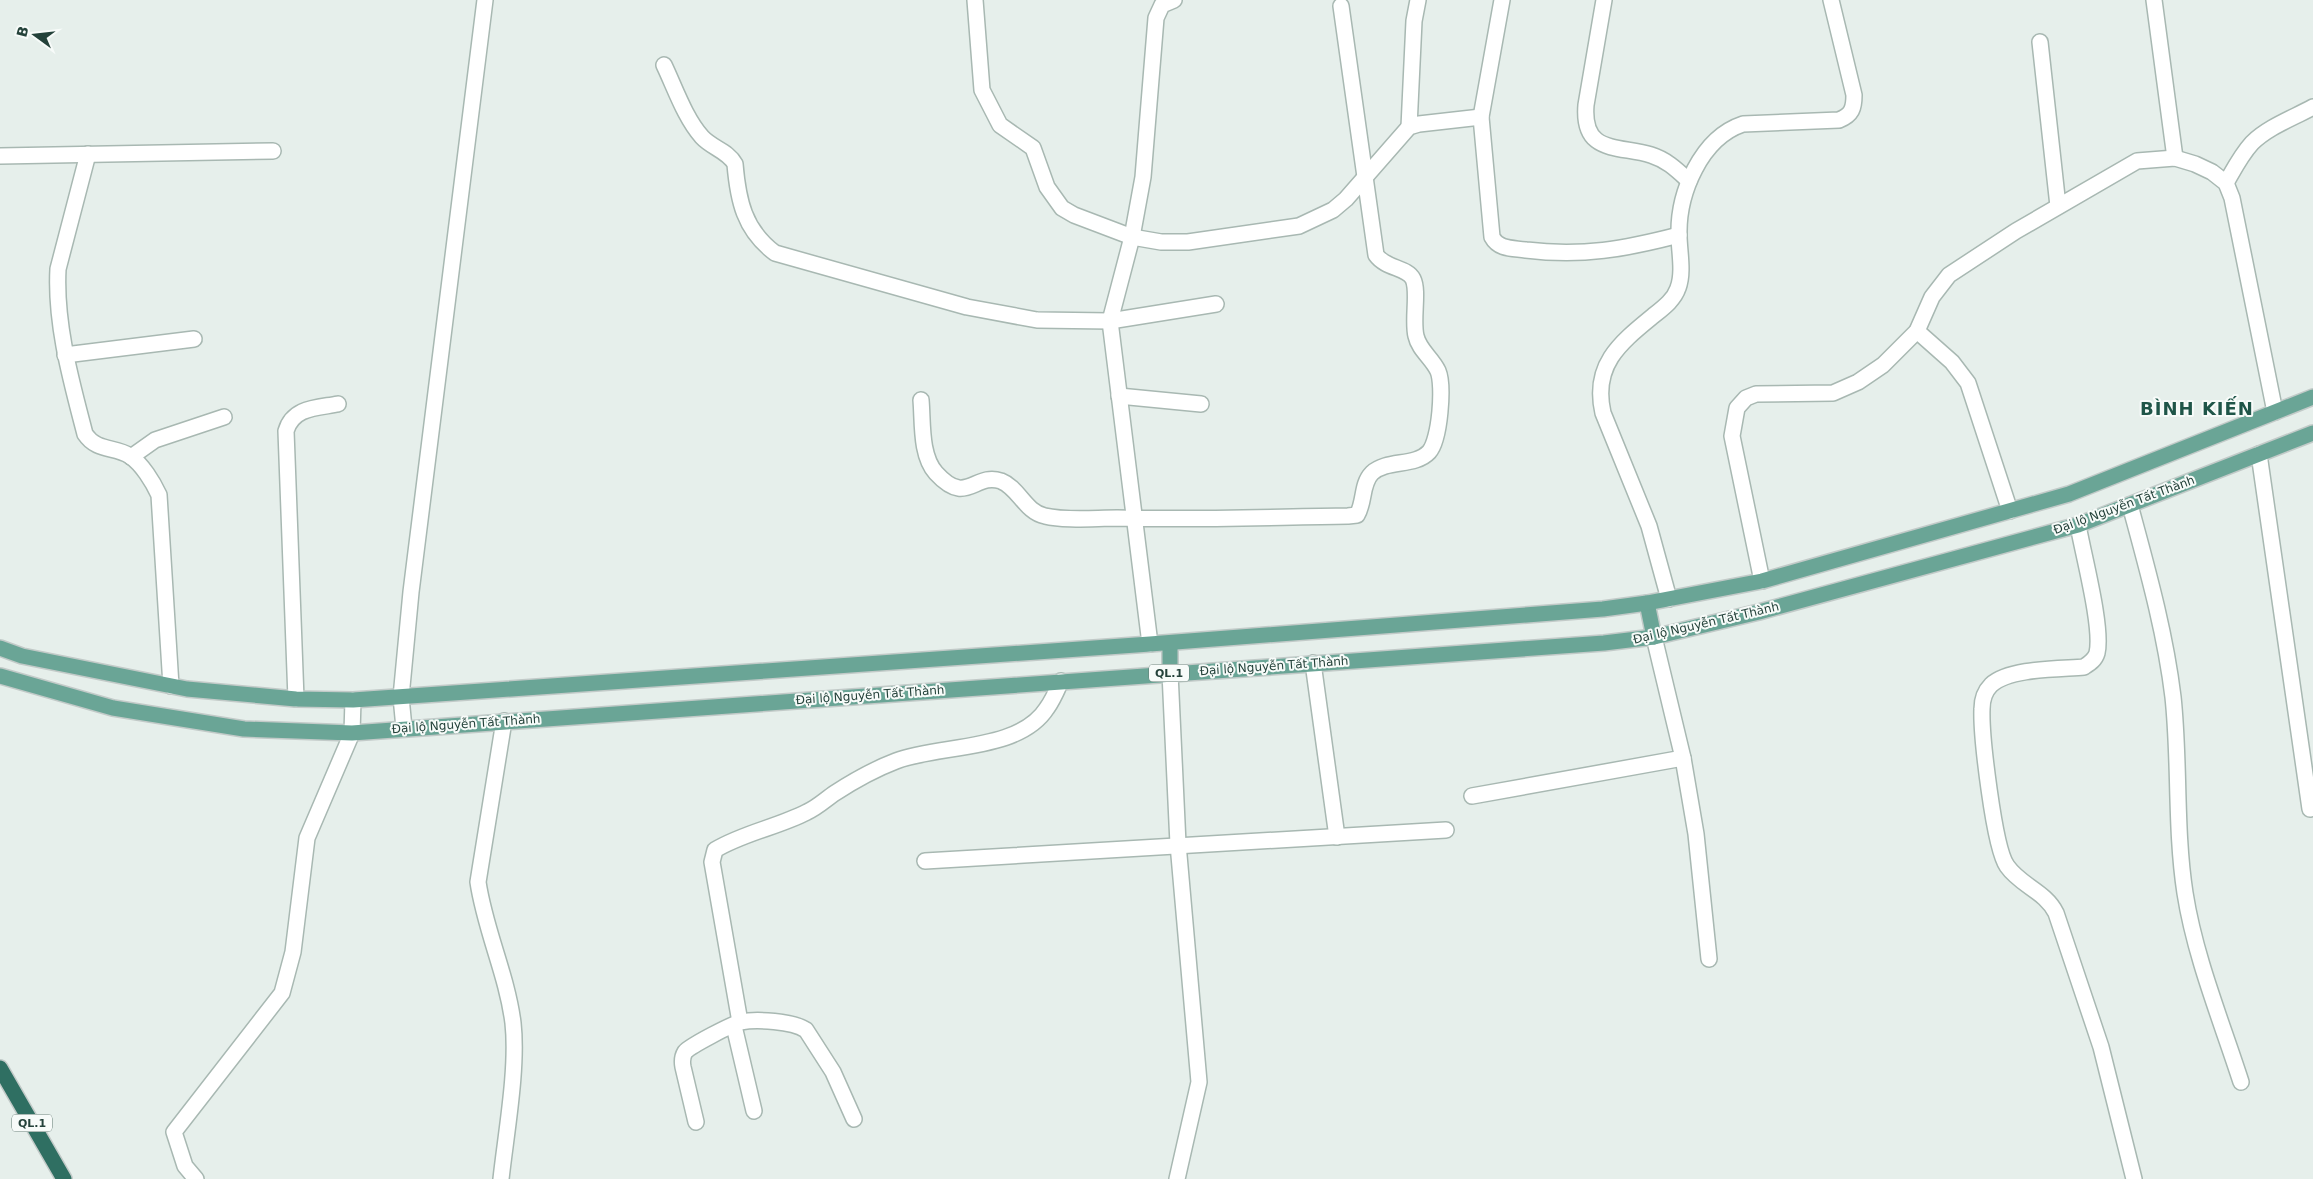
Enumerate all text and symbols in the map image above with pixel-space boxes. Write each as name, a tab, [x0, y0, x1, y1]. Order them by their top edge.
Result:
north arrow	[10, 10, 60, 60]
text: B	[13, 24, 32, 39]
district label: BÌNH KIẾN	[2140, 396, 2254, 419]
street label: Đại lộ Nguyễn Tất Thành	[2052, 473, 2196, 537]
street label: Đại lộ Nguyễn Tất Thành	[1632, 599, 1780, 647]
street label: Đại lộ Nguyễn Tất Thành	[1199, 654, 1349, 678]
road number: QL.1	[1149, 664, 1189, 681]
street label: Đại lộ Nguyễn Tất Thành	[795, 683, 945, 707]
street label: Đại lộ Nguyễn Tất Thành	[391, 712, 541, 736]
road number: QL.1	[12, 1114, 52, 1132]

